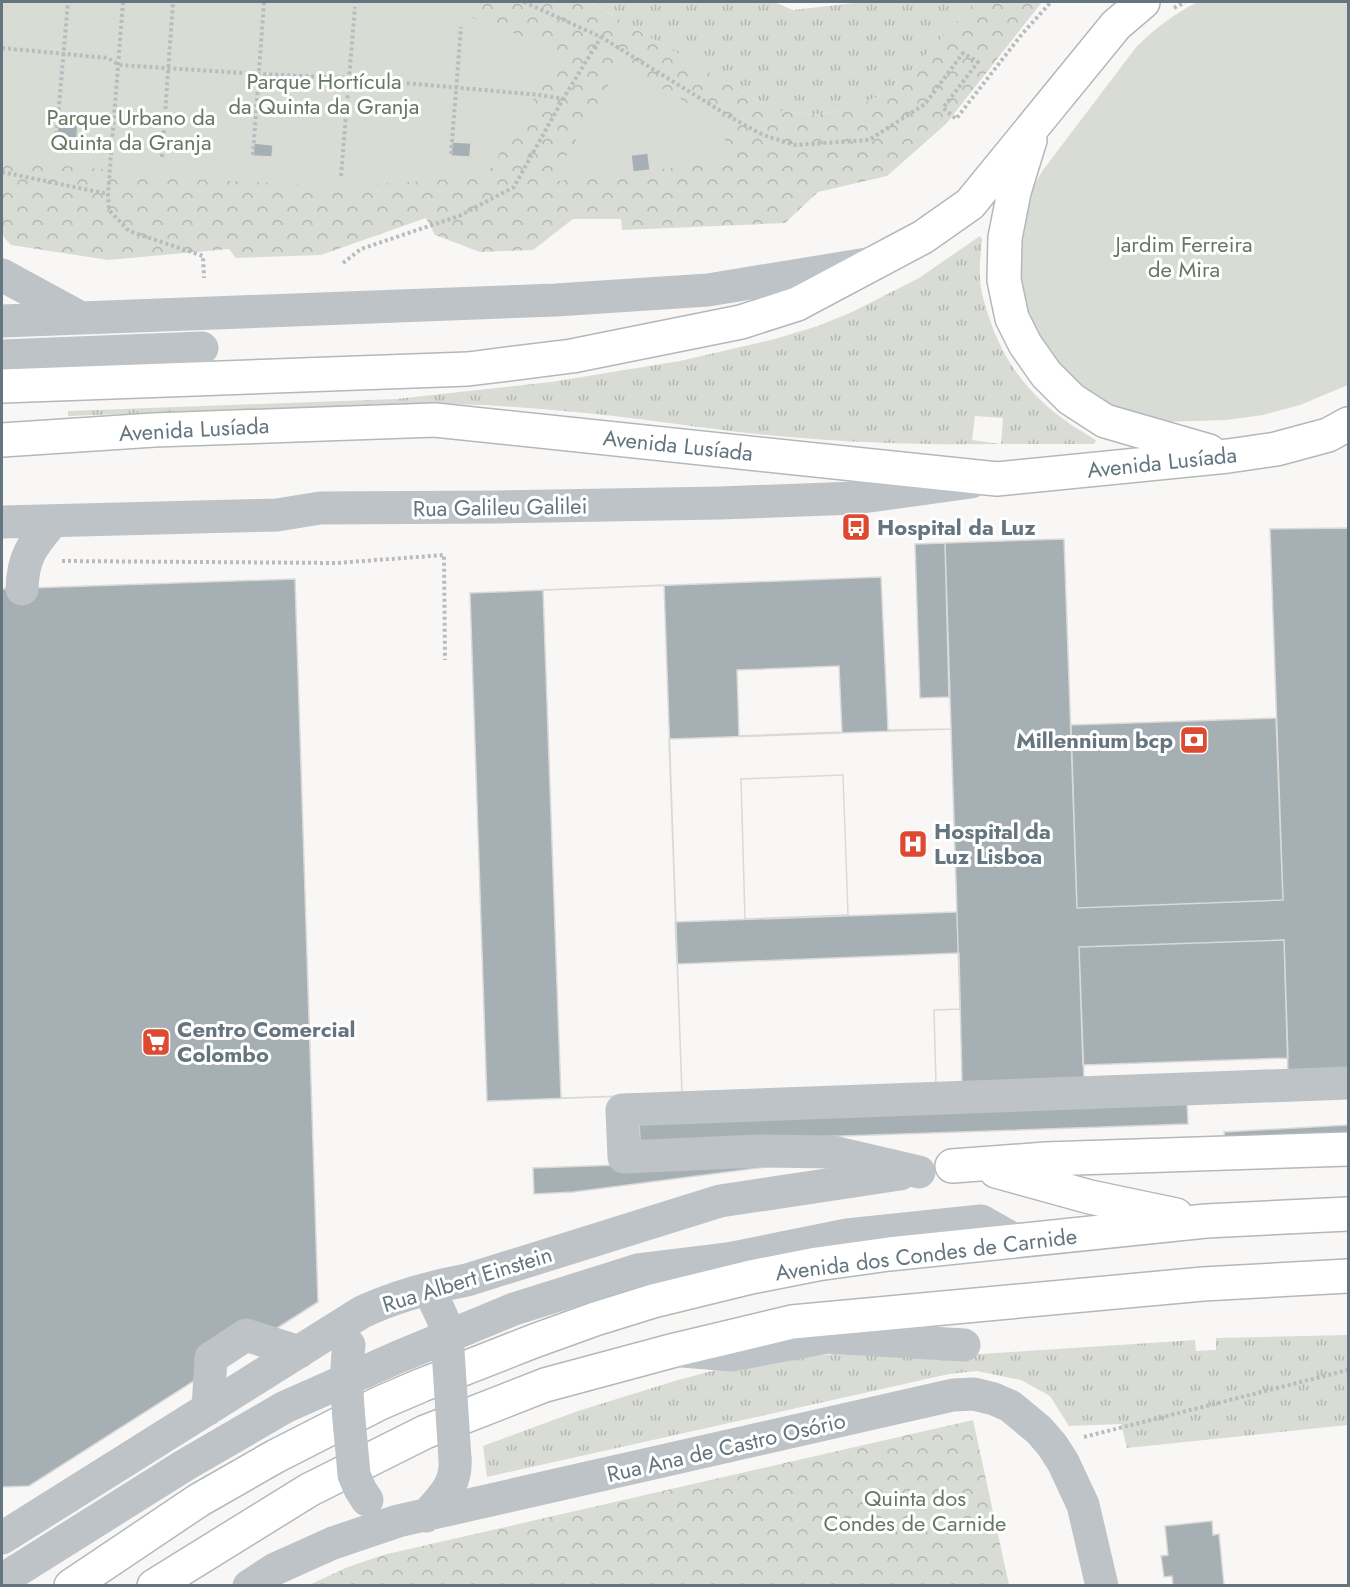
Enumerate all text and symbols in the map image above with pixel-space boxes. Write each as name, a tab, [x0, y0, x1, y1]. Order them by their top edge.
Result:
park label: Parque Hortícula da Quinta da Granja	[229, 65, 419, 122]
park label: Parque Urbano da Quinta da Granja	[47, 101, 215, 158]
park label: Jardim Ferreira de Mira	[1112, 228, 1253, 285]
street label: Avenida Lusíada	[118, 409, 270, 449]
street label: Avenida Lusíada	[602, 421, 754, 469]
street label: Avenida Lusíada	[1086, 438, 1238, 486]
street label: Rua Galileu Galilei	[412, 489, 588, 525]
bus stop icon: Hospital da Luz	[840, 511, 872, 543]
place label: Hospital da Luz	[877, 511, 1036, 543]
place label: Millennium bcp	[1016, 724, 1173, 756]
bank icon: Millennium bcp	[1178, 724, 1210, 756]
place label: Hospital da Luz Lisboa	[934, 815, 1051, 872]
hospital icon: Hospital da Luz Lisboa	[897, 828, 929, 860]
place label: Centro Comercial Colombo	[177, 1013, 355, 1070]
supermarket icon: Centro Comercial Colombo	[140, 1026, 172, 1058]
street label: Avenida dos Condes de Carnide	[773, 1220, 1079, 1288]
street label: Rua Albert Einstein	[378, 1238, 556, 1320]
street label: Rua Ana de Castro Osório	[604, 1404, 848, 1490]
park label: Quinta dos Condes de Carnide	[824, 1482, 1006, 1539]

